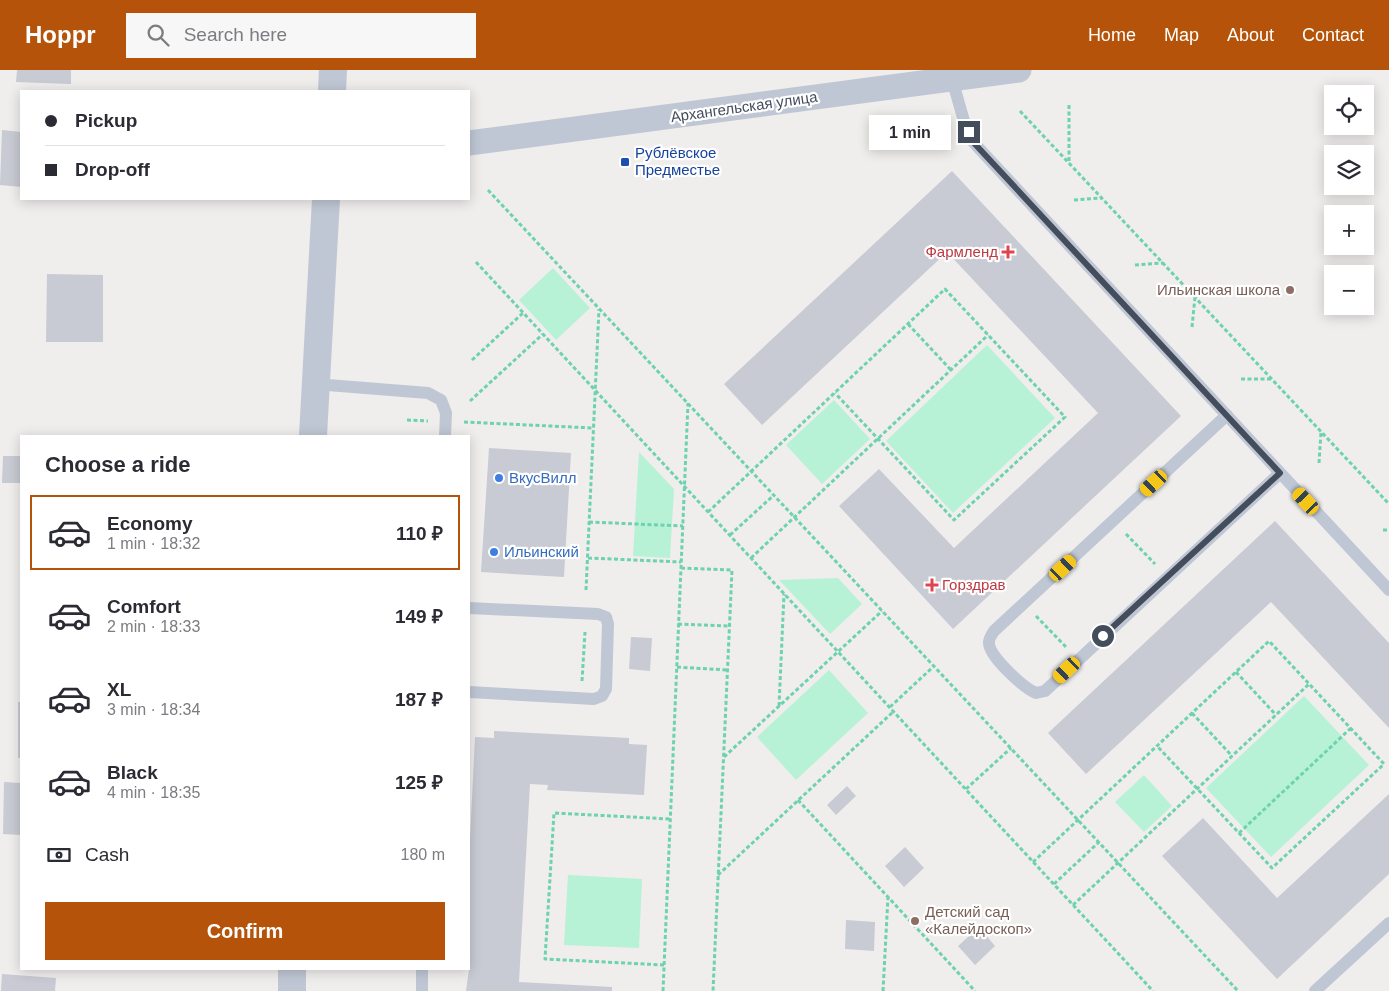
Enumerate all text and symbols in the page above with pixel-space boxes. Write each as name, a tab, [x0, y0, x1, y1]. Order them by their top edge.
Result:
search box	[126, 13, 476, 58]
text: Hoppr	[25, 21, 96, 48]
icon: search	[144, 21, 172, 49]
text: Search here	[184, 24, 287, 45]
text: Home	[1088, 25, 1136, 45]
text: Map	[1164, 25, 1199, 45]
text: About	[1227, 25, 1274, 45]
text: Contact	[1302, 25, 1364, 45]
map controls	[1324, 85, 1374, 315]
button: locate	[1324, 85, 1374, 135]
street label: Архангельская улица	[669, 88, 819, 125]
text: Pickup	[75, 110, 137, 131]
callout: 1 min	[869, 114, 952, 150]
route end	[958, 121, 980, 143]
text: 1 min	[889, 124, 931, 141]
place label: Рублёвское Предместье	[635, 144, 720, 178]
button: layers	[1324, 145, 1374, 195]
marker: Рублёвское Предместье	[619, 156, 631, 168]
text: Drop-off	[75, 159, 150, 180]
button: +	[1324, 205, 1374, 255]
place label: Фармленд	[925, 243, 998, 260]
marker: Фармленд	[1002, 246, 1014, 258]
button: −	[1324, 265, 1374, 315]
place label: Ильинская школа	[1157, 281, 1281, 298]
marker: Ильинская школа	[1284, 284, 1296, 296]
text: Choose a ride	[45, 452, 190, 477]
car	[1137, 467, 1170, 499]
place label: ВкусВилл	[509, 469, 576, 486]
marker: ВкусВилл	[493, 472, 505, 484]
car	[1290, 485, 1321, 517]
icon: car	[47, 510, 92, 555]
text: Economy	[107, 513, 193, 534]
text: 110 ₽	[396, 523, 443, 544]
text: 1 min · 18:32	[107, 535, 200, 552]
place label: Ильинский	[504, 543, 579, 560]
marker: Ильинский	[488, 546, 500, 558]
car	[1046, 552, 1079, 584]
place label: Горздрав	[942, 576, 1006, 593]
marker: Горздрав	[926, 579, 938, 591]
icon: car	[47, 593, 92, 638]
text: Comfort	[107, 596, 181, 617]
text: 149 ₽	[395, 606, 443, 627]
text: 2 min · 18:33	[107, 618, 200, 635]
route start	[1092, 625, 1114, 647]
car	[1050, 654, 1083, 686]
icon: car	[47, 676, 92, 721]
text: XL	[107, 679, 131, 700]
text: 187 ₽	[395, 689, 443, 710]
text: 3 min · 18:34	[107, 701, 200, 718]
icon: car	[47, 759, 92, 804]
text: Black	[107, 762, 158, 783]
text: 125 ₽	[395, 772, 443, 793]
text: 4 min · 18:35	[107, 784, 200, 801]
icon: cash	[45, 841, 73, 869]
text: Cash	[85, 844, 129, 865]
text: 180 m	[401, 846, 445, 863]
button: Confirm	[45, 902, 445, 960]
place label: Детский сад «Калейдоскоп»	[925, 903, 1032, 937]
marker: Детский сад «Калейдоскоп»	[909, 915, 921, 927]

